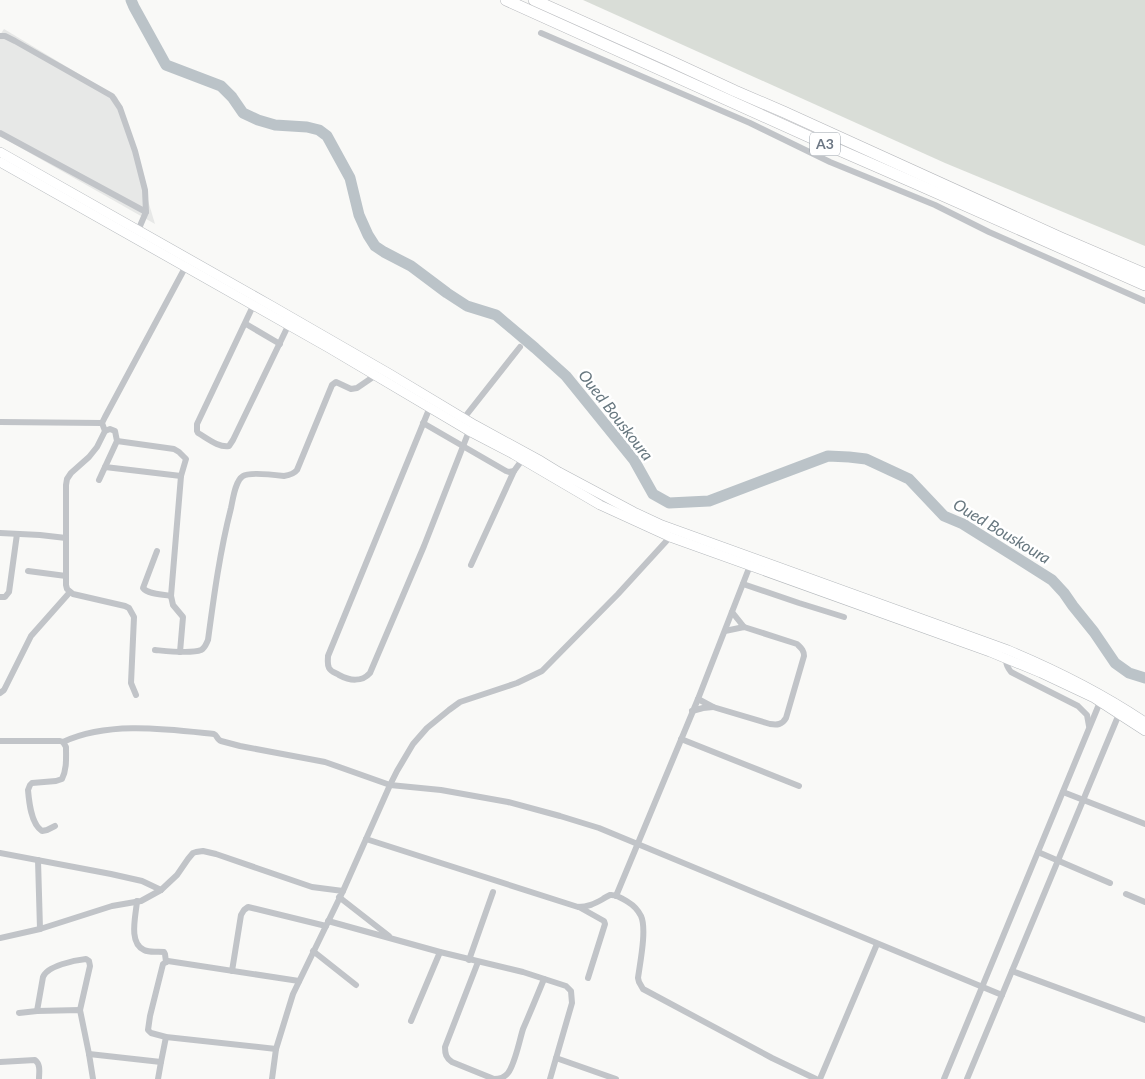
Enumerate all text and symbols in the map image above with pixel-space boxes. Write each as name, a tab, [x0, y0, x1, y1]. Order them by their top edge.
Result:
road number: A3	[810, 132, 840, 156]
water label: Oued Bouskoura	[575, 365, 658, 464]
water label: Oued Bouskoura	[950, 494, 1054, 567]

